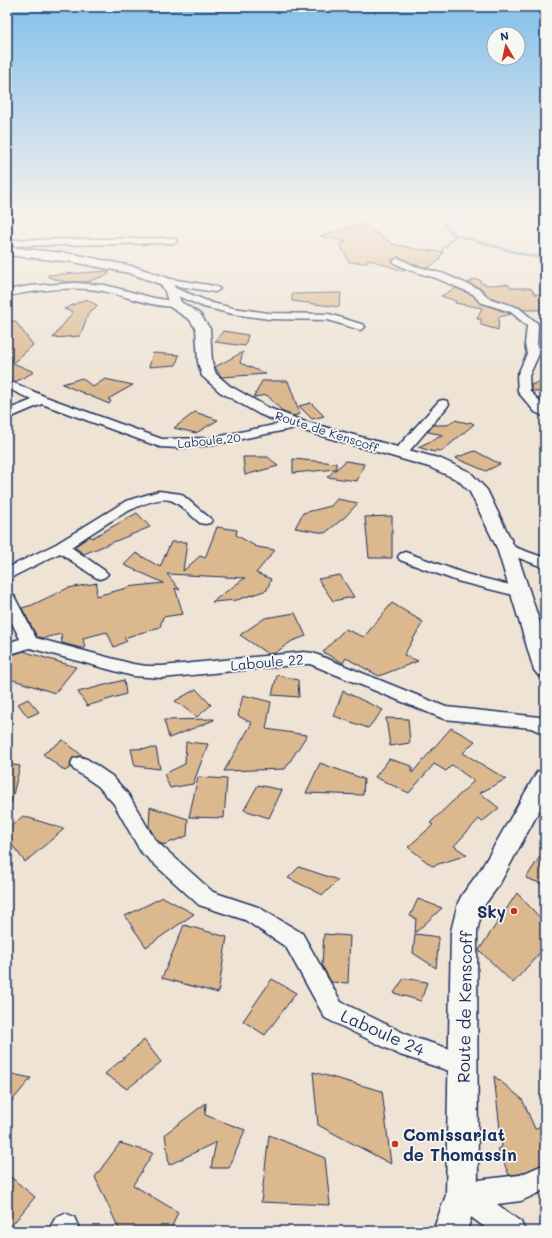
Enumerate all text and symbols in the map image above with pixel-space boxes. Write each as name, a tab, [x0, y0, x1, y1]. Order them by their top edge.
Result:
north arrow	[486, 26, 526, 66]
text: N	[499, 28, 510, 44]
street label: Route de Kenscoff	[273, 407, 381, 455]
street label: Laboule 20	[177, 429, 242, 451]
street label: Laboule 22	[230, 649, 304, 675]
place label: Sky	[477, 900, 506, 923]
marker: Sky	[509, 906, 519, 916]
street label: Route de Kenscoff	[452, 930, 476, 1083]
street label: Laboule 24	[338, 1004, 428, 1060]
place label: Comissariat de Thomassin	[403, 1123, 517, 1165]
marker: Comissariat de Thomassin	[390, 1139, 400, 1149]

